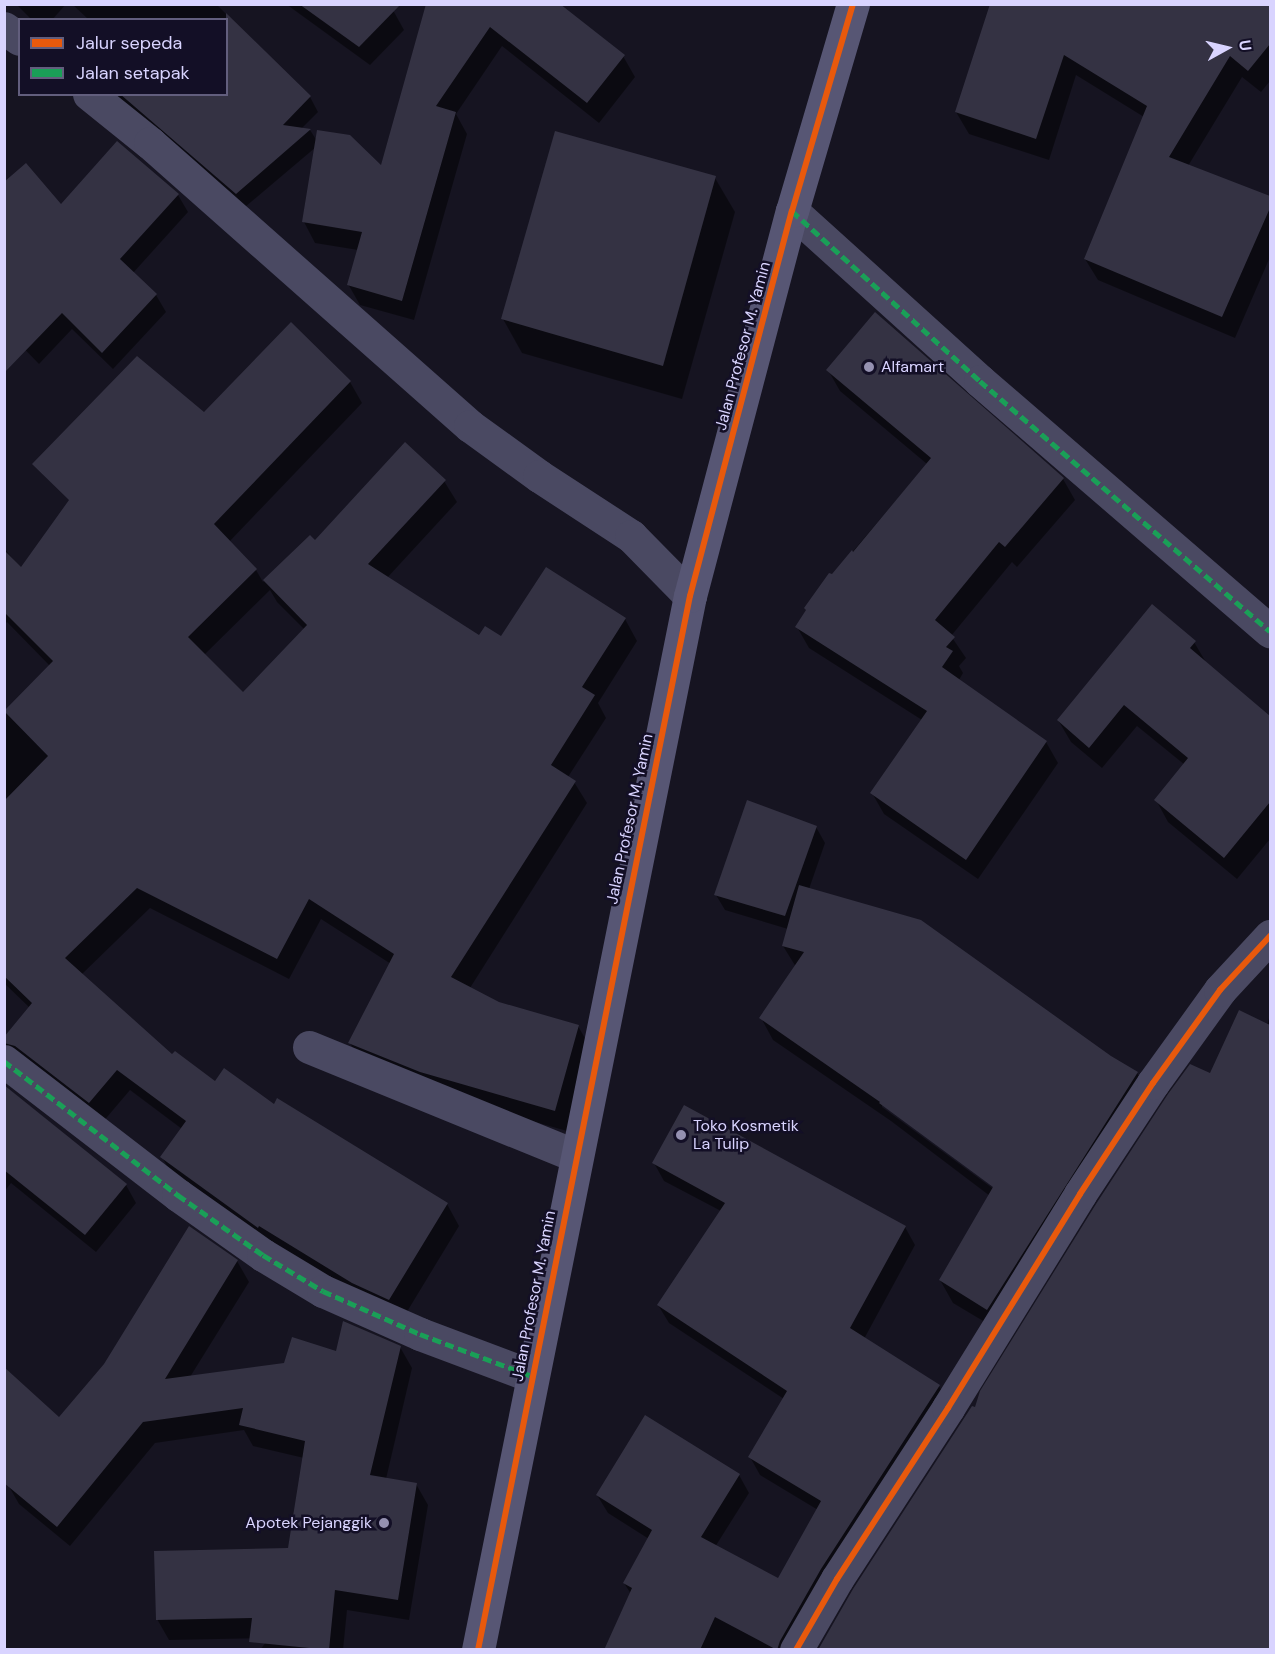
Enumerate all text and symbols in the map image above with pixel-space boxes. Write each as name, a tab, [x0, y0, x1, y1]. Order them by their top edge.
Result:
legend	[18, 18, 228, 96]
north arrow	[1197, 18, 1257, 78]
text: Jalur sepeda	[76, 31, 182, 55]
text: U	[1234, 39, 1256, 52]
text: Jalan setapak	[76, 61, 190, 85]
street label: Jalan Profesor M. Yamin	[711, 260, 775, 432]
place label: Alfamart	[881, 357, 944, 377]
marker: Alfamart	[862, 360, 876, 374]
street label: Jalan Profesor M. Yamin	[603, 732, 657, 906]
place label: Toko Kosmetik La Tulip	[693, 1116, 799, 1154]
marker: Toko Kosmetik La Tulip	[674, 1128, 688, 1142]
street label: Jalan Profesor M. Yamin	[508, 1209, 560, 1383]
place label: Apotek Pejanggik	[245, 1513, 372, 1533]
marker: Apotek Pejanggik	[377, 1516, 391, 1530]

